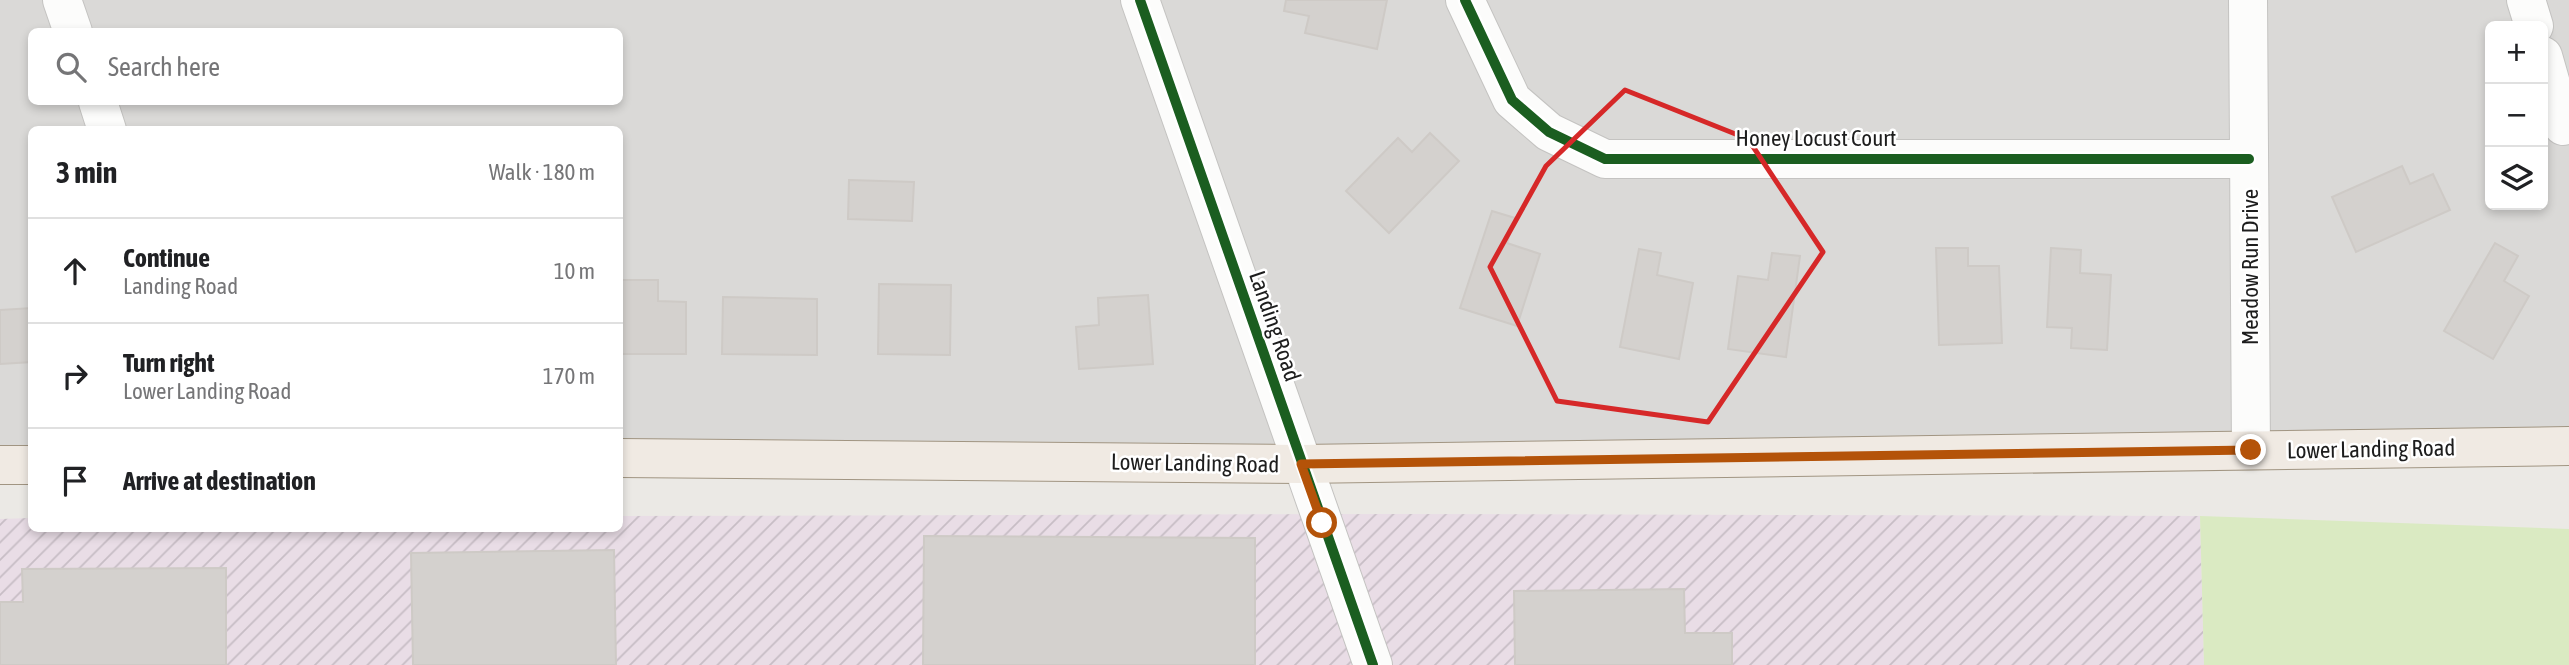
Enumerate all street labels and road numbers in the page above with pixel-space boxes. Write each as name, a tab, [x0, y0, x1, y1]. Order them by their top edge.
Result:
street label: Honey Locust Court	[1736, 125, 1896, 151]
street label: Meadow Run Drive	[2237, 189, 2263, 345]
street label: Landing Road	[1244, 267, 1306, 385]
street label: Lower Landing Road	[2287, 435, 2455, 463]
street label: Lower Landing Road	[1111, 449, 1279, 477]

